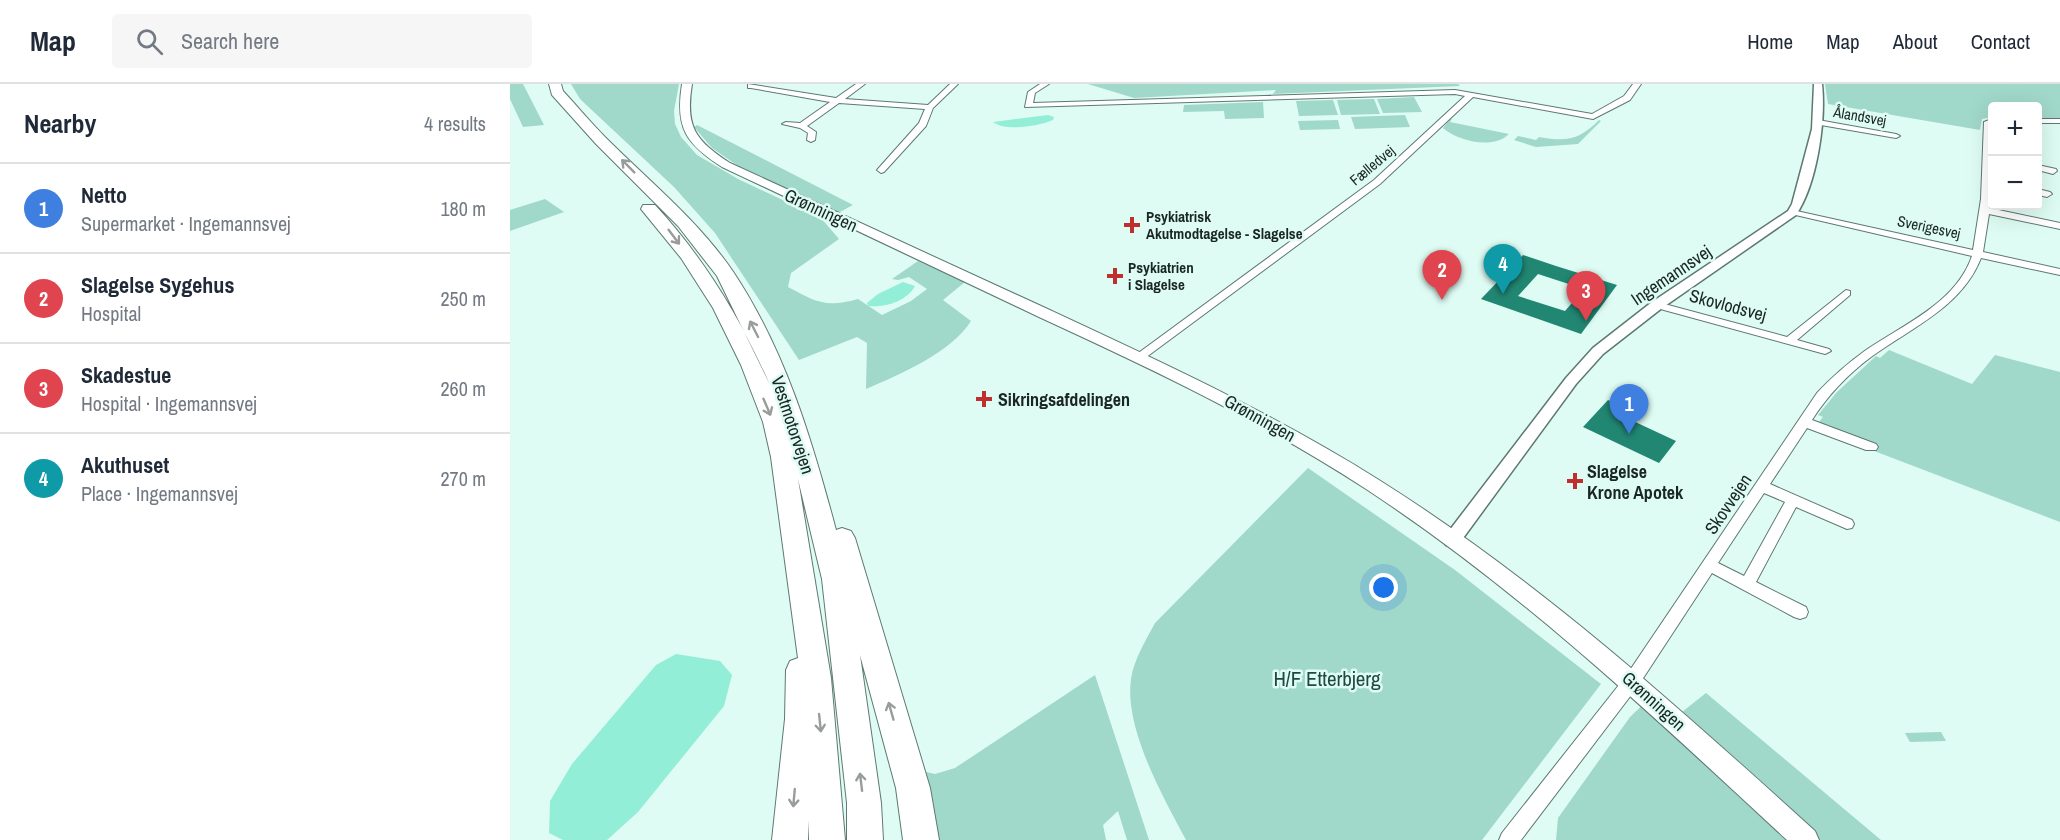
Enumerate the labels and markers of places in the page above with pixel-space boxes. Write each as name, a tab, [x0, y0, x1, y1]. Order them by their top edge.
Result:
place label: Psykiatrisk Akutmodtagelse - Slagelse	[1146, 206, 1303, 244]
marker: Psykiatrisk Akutmodtagelse - Slagelse	[1123, 216, 1141, 234]
pin: 4	[1484, 244, 1522, 294]
pin: 2	[1422, 250, 1462, 300]
place label: Psykiatrien i Slagelse	[1128, 257, 1194, 295]
marker: Psykiatrien i Slagelse	[1106, 267, 1124, 285]
pin: 3	[1566, 272, 1606, 321]
pin: 1	[1610, 384, 1648, 434]
place label: Sikringsafdelingen	[998, 387, 1130, 412]
marker: Sikringsafdelingen	[975, 390, 993, 408]
place label: Slagelse Krone Apotek	[1587, 459, 1684, 505]
marker: Slagelse Krone Apotek	[1568, 474, 1582, 488]

